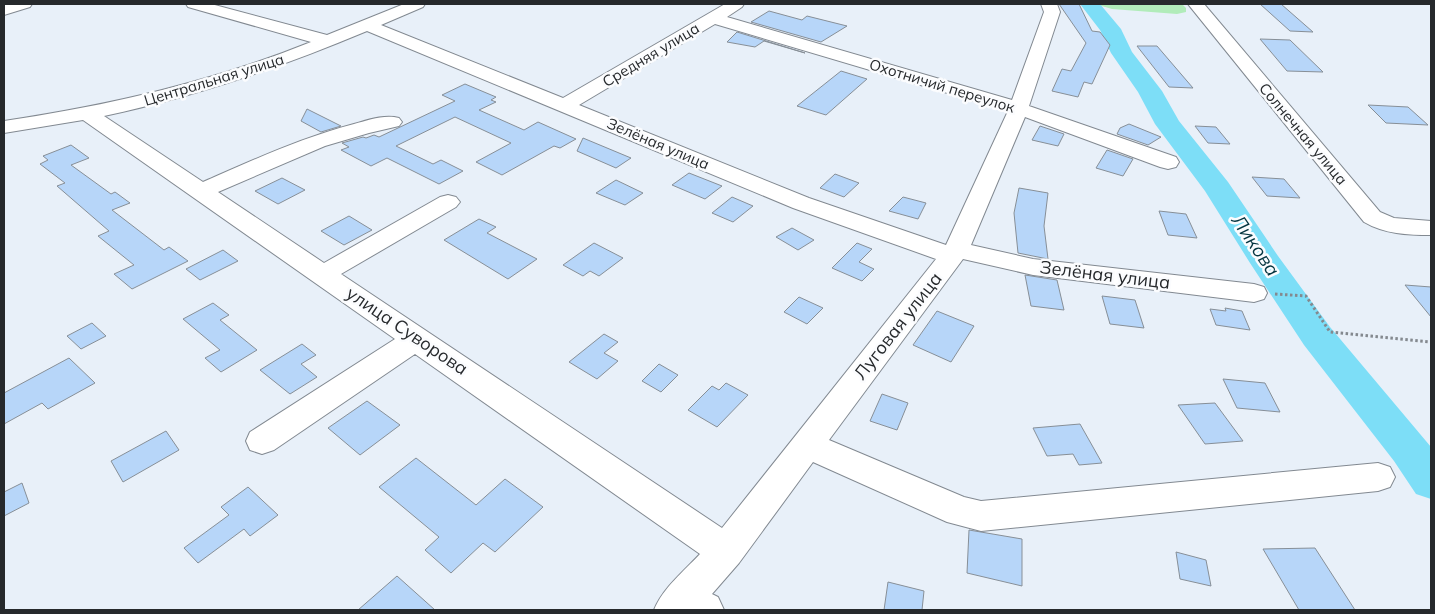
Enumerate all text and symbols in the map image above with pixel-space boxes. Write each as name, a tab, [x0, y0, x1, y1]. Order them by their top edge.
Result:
street label: Средняя улица	[599, 18, 703, 91]
street label: Центральная улица	[142, 49, 286, 110]
street label: Охотничий переулок	[867, 54, 1018, 117]
street label: Солнечная улица	[1255, 79, 1352, 189]
street label: Зелёная улица	[604, 113, 712, 174]
water label: Ликова	[1226, 209, 1285, 280]
street label: Зелёная улица	[1039, 255, 1171, 294]
street label: Луговая улица	[849, 267, 947, 384]
street label: улица Суворова	[342, 281, 473, 380]

